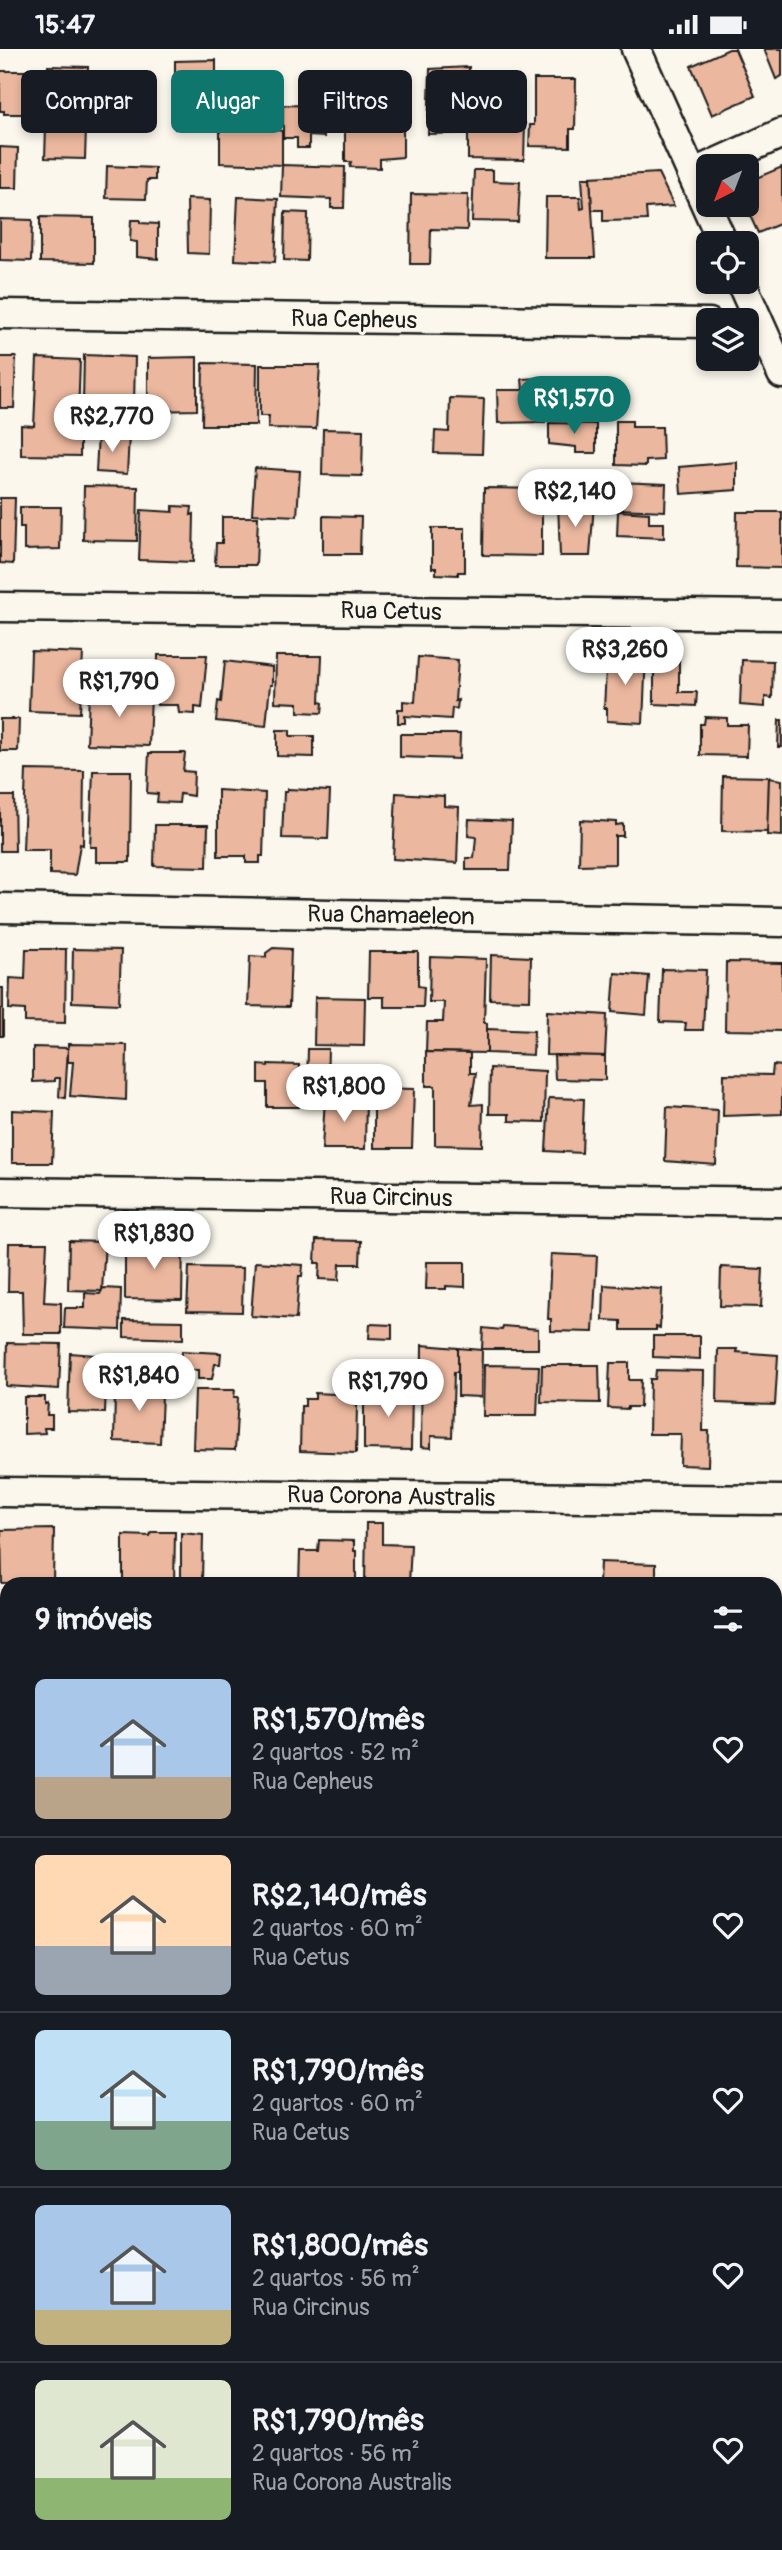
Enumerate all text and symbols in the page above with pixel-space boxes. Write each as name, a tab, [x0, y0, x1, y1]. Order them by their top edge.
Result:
text: 15:47	[35, 9, 95, 41]
chip: Comprar	[21, 70, 157, 133]
chip: Alugar	[171, 70, 284, 133]
chip: Filtros	[298, 70, 412, 133]
chip: Novo	[426, 70, 527, 133]
north arrow	[696, 154, 760, 217]
map controls	[696, 154, 759, 371]
button: locate	[696, 231, 759, 294]
street label: Rua Cepheus	[291, 304, 418, 335]
button: layers	[696, 308, 759, 371]
pin: R$1,570	[509, 377, 639, 436]
text: R$1,570	[534, 384, 614, 413]
pin: R$2,770	[47, 395, 177, 454]
text: R$2,770	[70, 402, 154, 431]
pin: R$2,140	[510, 469, 640, 529]
text: R$2,140	[534, 477, 616, 506]
street label: Rua Cetus	[340, 596, 442, 627]
pin: R$3,260	[560, 627, 690, 687]
text: R$3,260	[582, 635, 668, 664]
pin: R$1,790	[54, 659, 184, 719]
text: R$1,790	[79, 667, 159, 696]
street label: Rua Chamaeleon	[307, 900, 475, 931]
pin: R$1,800	[279, 1065, 409, 1124]
text: R$1,800	[302, 1072, 386, 1101]
street label: Rua Circinus	[329, 1182, 453, 1213]
pin: R$1,830	[89, 1211, 219, 1271]
text: R$1,830	[114, 1219, 194, 1248]
pin: R$1,840	[74, 1353, 204, 1413]
pin: R$1,790	[323, 1359, 453, 1419]
text: R$1,840	[98, 1361, 180, 1390]
text: R$1,790	[348, 1367, 428, 1396]
street label: Rua Corona Australis	[287, 1480, 496, 1513]
icon: filters	[709, 1600, 747, 1638]
text: 9 imóveis	[35, 1601, 152, 1638]
text: R$1,570/mês	[252, 1701, 424, 1738]
icon: home	[91, 1707, 175, 1791]
icon: heart	[709, 1730, 747, 1768]
text: 2 quartos · 52 m²	[252, 1738, 419, 1767]
text: Rua Cepheus	[252, 1767, 373, 1796]
text: R$2,140/mês	[252, 1877, 426, 1914]
icon: home	[91, 1883, 175, 1967]
icon: heart	[709, 1906, 747, 1944]
text: 2 quartos · 60 m²	[252, 1914, 423, 1943]
text: Rua Cetus	[252, 1943, 349, 1972]
text: R$1,790/mês	[252, 2052, 424, 2089]
icon: home	[91, 2058, 175, 2142]
icon: heart	[709, 2081, 747, 2119]
text: 2 quartos · 60 m²	[252, 2089, 423, 2118]
text: Rua Cetus	[252, 2118, 349, 2147]
text: R$1,800/mês	[252, 2227, 428, 2264]
icon: home	[91, 2233, 175, 2317]
icon: heart	[709, 2256, 747, 2294]
text: 2 quartos · 56 m²	[252, 2264, 420, 2293]
text: Rua Circinus	[252, 2293, 369, 2322]
text: R$1,790/mês	[252, 2402, 424, 2439]
icon: home	[91, 2408, 175, 2492]
icon: heart	[709, 2431, 747, 2469]
text: 2 quartos · 56 m²	[252, 2439, 420, 2468]
text: Rua Corona Australis	[252, 2468, 452, 2497]

